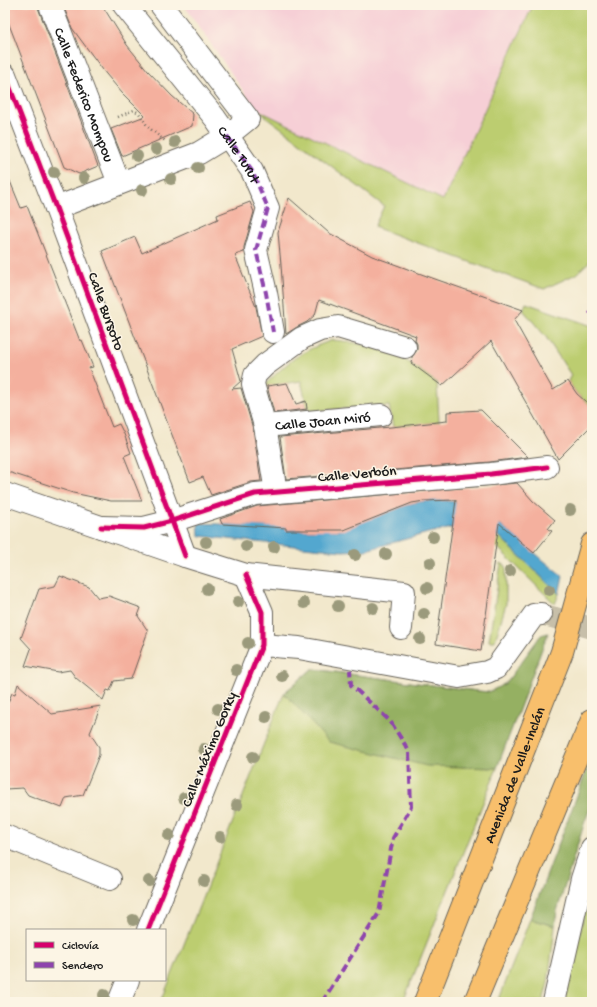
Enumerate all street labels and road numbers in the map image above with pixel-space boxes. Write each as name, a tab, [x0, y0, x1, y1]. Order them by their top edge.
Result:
street label: Calle Federico Mompou	[49, 26, 117, 165]
street label: Calle Turut	[212, 123, 264, 188]
street label: Calle Bursoto	[83, 270, 128, 353]
street label: Calle Joan Miró	[274, 409, 372, 436]
street label: Calle Verbón	[317, 463, 397, 487]
street label: Calle Máximo Gorky	[178, 689, 241, 810]
street label: Avenida de Valle-Inclán	[481, 705, 551, 846]

